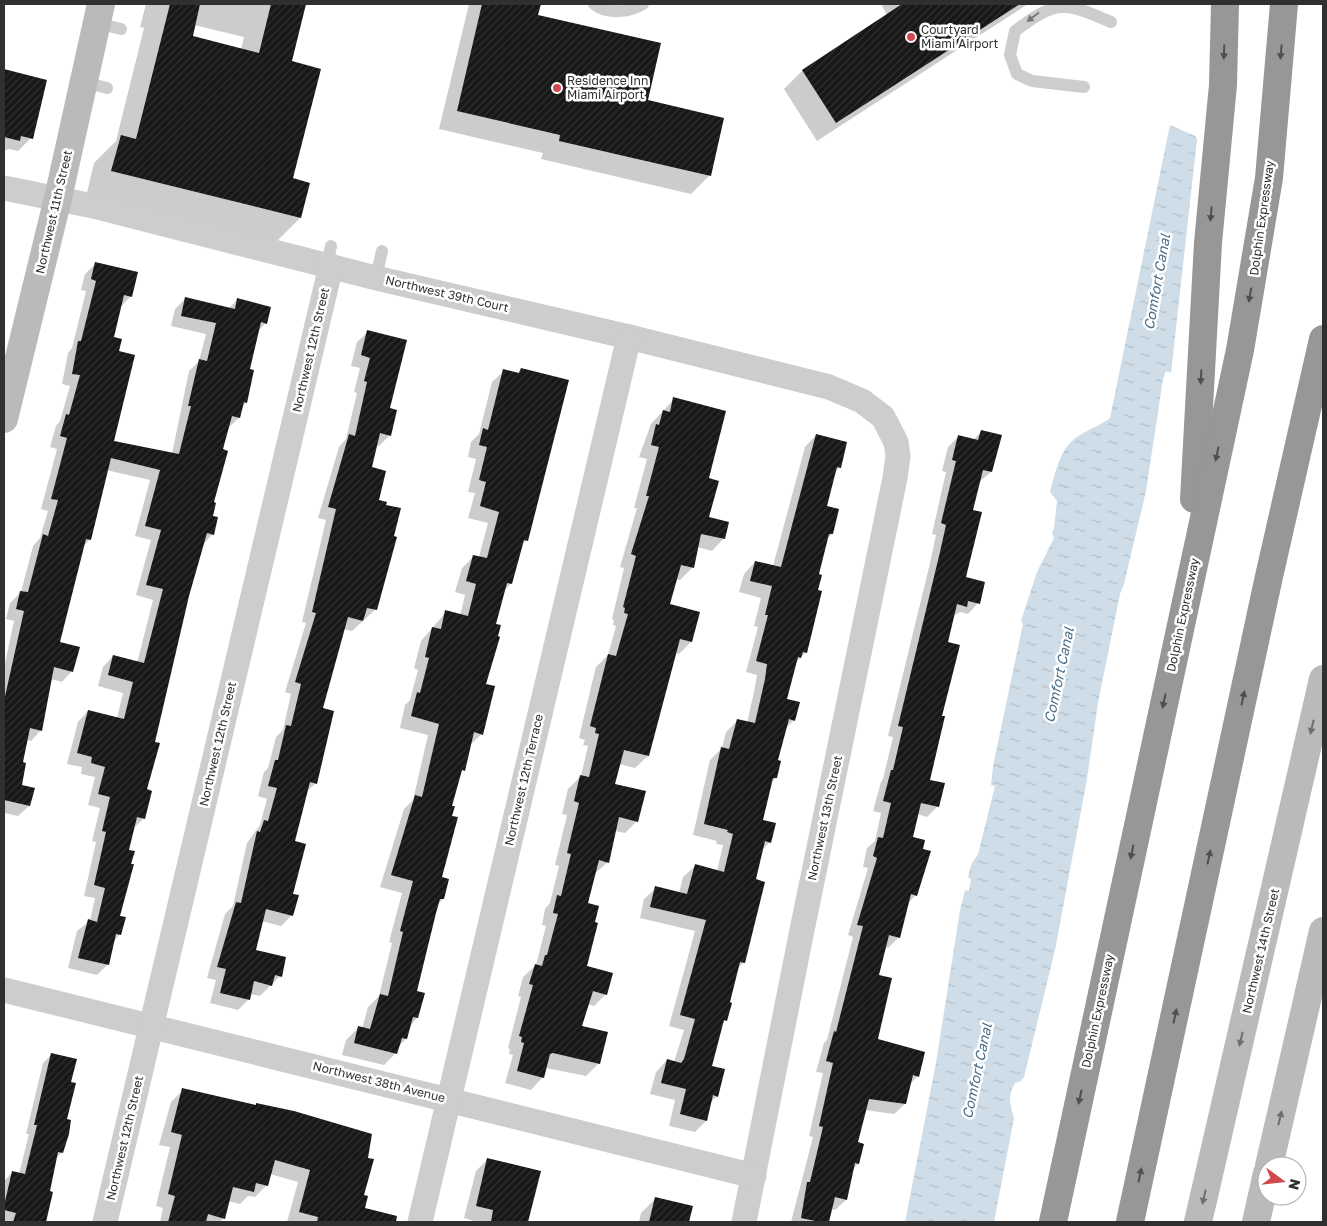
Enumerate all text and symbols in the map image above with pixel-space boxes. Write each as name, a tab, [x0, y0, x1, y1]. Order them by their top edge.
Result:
one-way arrow	[1026, 12, 1040, 22]
place label: Courtyard Miami Airport	[921, 22, 999, 51]
marker: Courtyard Miami Airport	[905, 31, 917, 43]
one-way arrow	[1220, 45, 1228, 61]
one-way arrow	[1277, 45, 1285, 61]
place label: Residence Inn Miami Airport	[567, 73, 648, 102]
marker: Residence Inn Miami Airport	[551, 82, 563, 94]
street label: Northwest 11th Street	[32, 148, 75, 275]
street label: Dolphin Expressway	[1246, 159, 1277, 276]
one-way arrow	[1207, 207, 1215, 223]
water label: Comfort Canal	[1140, 232, 1173, 331]
street label: Northwest 39th Court	[384, 272, 510, 315]
street label: Northwest 12th Street	[289, 286, 332, 414]
one-way arrow	[1246, 287, 1254, 303]
one-way arrow	[1196, 369, 1204, 385]
one-way arrow	[1213, 447, 1221, 462]
street label: Dolphin Expressway	[1163, 556, 1202, 673]
water label: Comfort Canal	[1040, 625, 1077, 724]
street label: Northwest 12th Street	[196, 680, 239, 808]
one-way arrow	[1239, 690, 1247, 706]
one-way arrow	[1160, 694, 1168, 710]
street label: Northwest 12th Terrace	[501, 712, 546, 847]
one-way arrow	[1308, 719, 1316, 734]
street label: Northwest 13th Street	[804, 754, 845, 882]
one-way arrow	[1128, 845, 1136, 860]
one-way arrow	[1205, 848, 1213, 864]
street label: Northwest 14th Street	[1239, 887, 1282, 1015]
street label: Dolphin Expressway	[1078, 952, 1117, 1069]
one-way arrow	[1171, 1007, 1179, 1023]
water label: Comfort Canal	[958, 1021, 995, 1120]
one-way arrow	[1236, 1031, 1244, 1047]
street label: Northwest 38th Avenue	[311, 1058, 447, 1105]
street label: Northwest 12th Street	[103, 1074, 146, 1202]
one-way arrow	[1075, 1089, 1083, 1105]
one-way arrow	[1276, 1111, 1284, 1126]
north arrow	[1257, 1156, 1307, 1206]
one-way arrow	[1137, 1166, 1145, 1182]
text: N	[1285, 1177, 1305, 1192]
one-way arrow	[1200, 1189, 1208, 1205]

